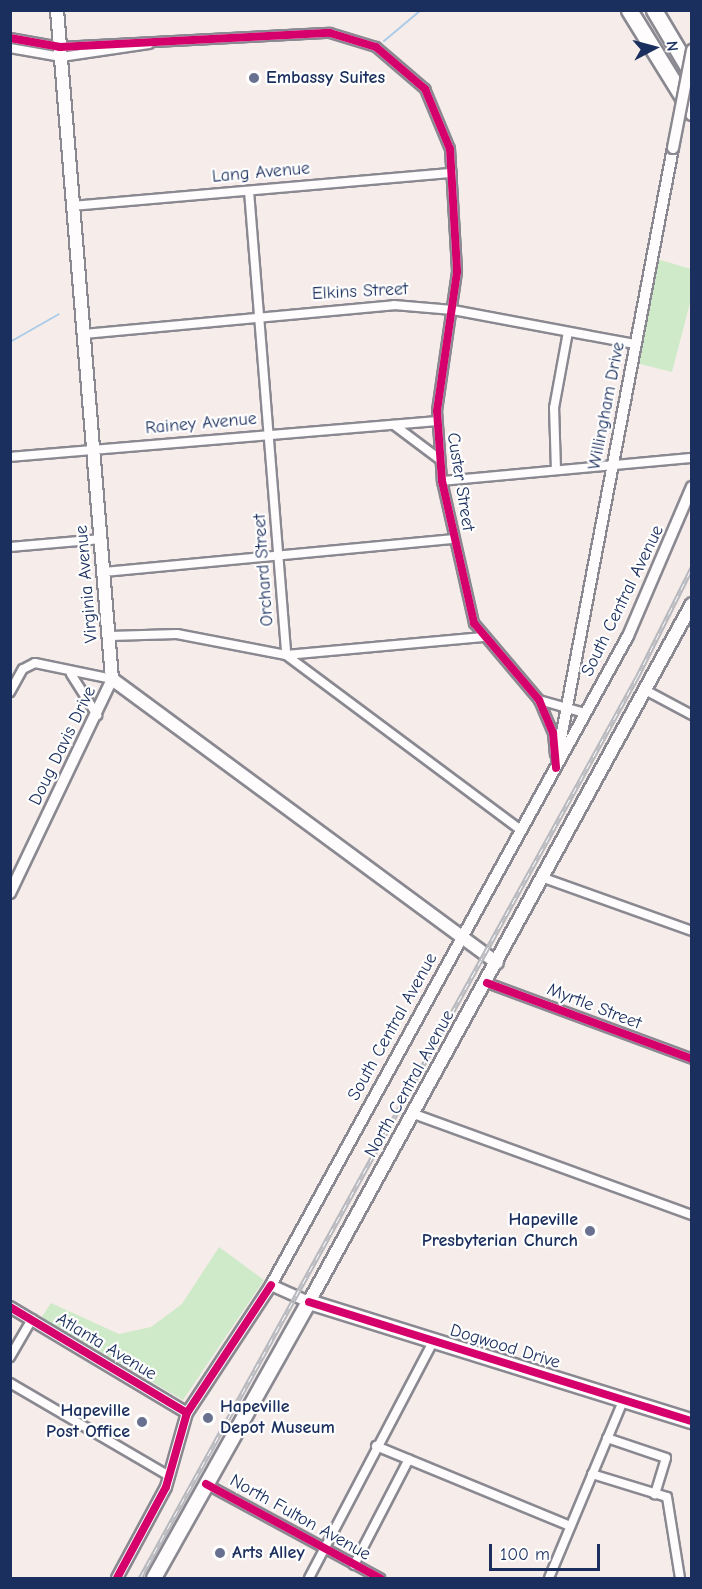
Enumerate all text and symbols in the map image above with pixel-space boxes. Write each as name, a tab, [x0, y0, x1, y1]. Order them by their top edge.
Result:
north arrow	[624, 18, 684, 78]
text: N	[662, 40, 681, 52]
place label: Embassy Suites	[266, 67, 385, 89]
marker: Embassy Suites	[247, 71, 261, 85]
street label: Lang Avenue	[211, 158, 311, 188]
street label: Elkins Street	[311, 279, 409, 305]
street label: Willingham Drive	[584, 340, 630, 472]
street label: Rainey Avenue	[144, 408, 258, 440]
street label: Custer Street	[442, 431, 478, 533]
street label: Orchard Street	[249, 513, 279, 627]
street label: South Central Avenue	[577, 522, 669, 680]
street label: Virginia Avenue	[71, 524, 103, 644]
street label: Doug Davis Drive	[25, 683, 101, 809]
street label: South Central Avenue	[343, 949, 443, 1105]
street label: Myrtle Street	[544, 979, 644, 1035]
street label: North Central Avenue	[360, 1006, 460, 1162]
place label: Hapeville Presbyterian Church	[422, 1210, 578, 1252]
marker: Hapeville Presbyterian Church	[583, 1224, 597, 1238]
street label: Atlanta Avenue	[52, 1309, 160, 1385]
street label: Dogwood Drive	[447, 1320, 563, 1374]
place label: Hapeville Depot Museum	[220, 1397, 335, 1440]
place label: Hapeville Post Office	[46, 1401, 130, 1444]
marker: Hapeville Depot Museum	[201, 1411, 215, 1425]
marker: Hapeville Post Office	[135, 1415, 149, 1429]
street label: North Fulton Avenue	[226, 1470, 374, 1566]
scale bar	[492, 1532, 603, 1570]
place label: Arts Alley	[232, 1542, 305, 1564]
text: 100 m	[500, 1544, 550, 1565]
marker: Arts Alley	[213, 1546, 227, 1560]

